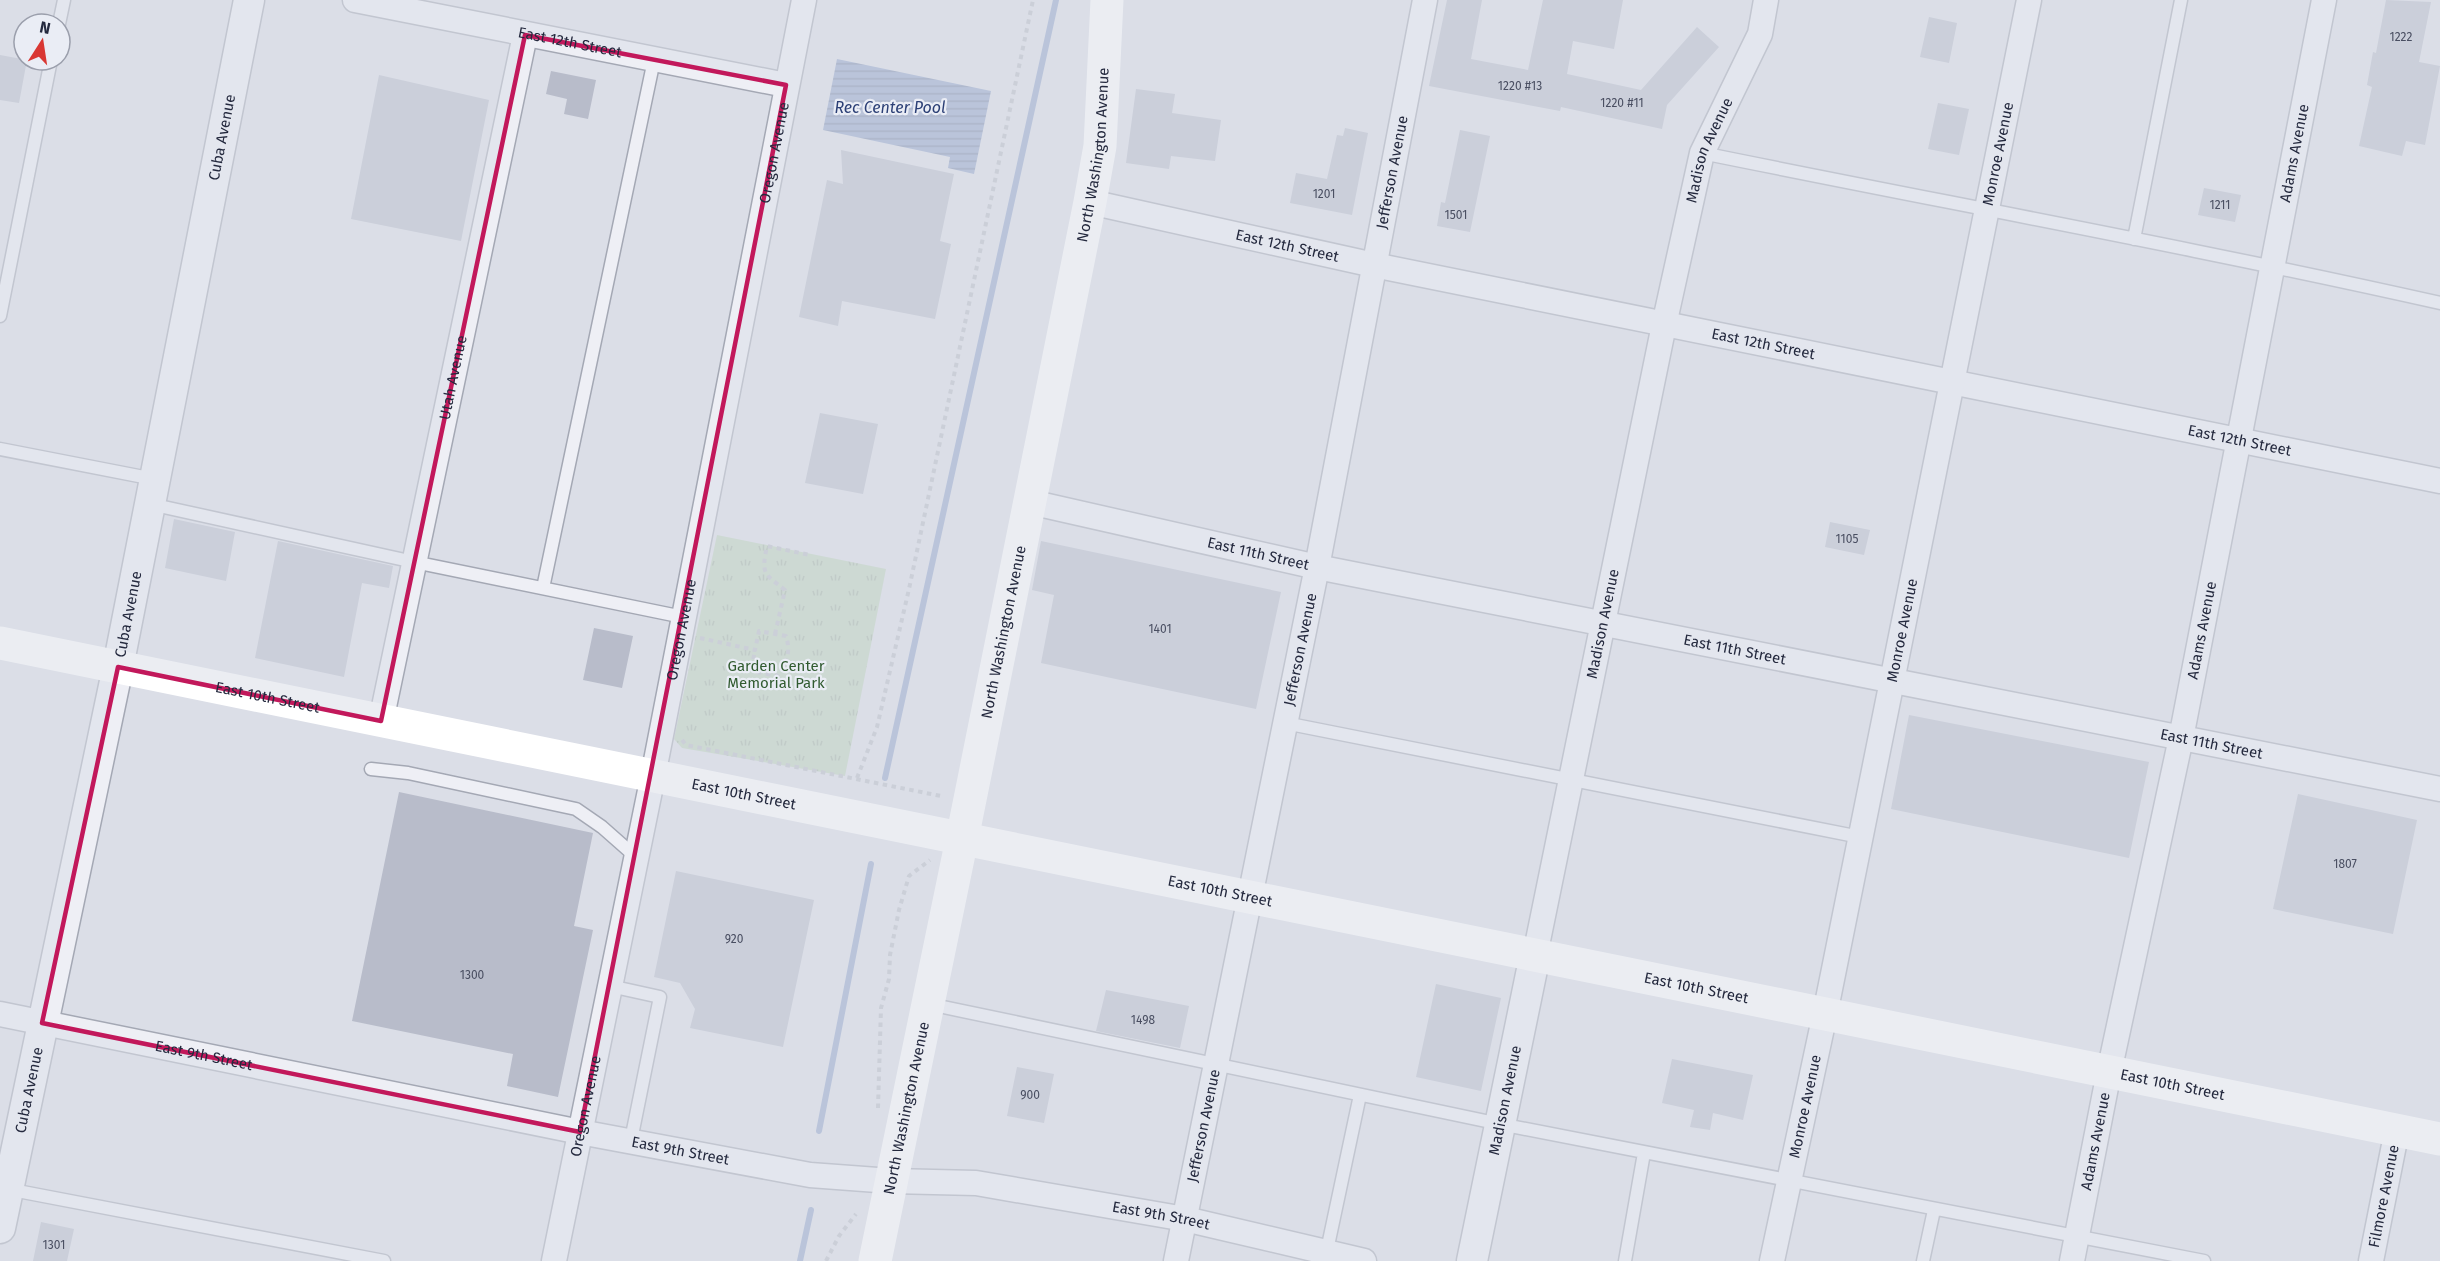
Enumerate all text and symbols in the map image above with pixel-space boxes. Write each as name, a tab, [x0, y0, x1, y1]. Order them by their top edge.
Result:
north arrow	[12, 12, 72, 72]
text: N	[38, 17, 52, 38]
street label: East 12th Street	[517, 23, 624, 61]
house number: 1222	[2389, 30, 2413, 44]
street label: North Washington Avenue	[1073, 67, 1113, 244]
house number: 1220 #13	[1498, 79, 1542, 93]
street label: Cuba Avenue	[205, 93, 239, 182]
street label: Madison Avenue	[1682, 95, 1737, 205]
house number: 1220 #11	[1600, 96, 1644, 110]
water label: Rec Center Pool	[834, 98, 946, 117]
street label: Oregon Avenue	[756, 100, 793, 205]
street label: Monroe Avenue	[1979, 100, 2017, 207]
street label: Adams Avenue	[2276, 103, 2313, 204]
street label: Jefferson Avenue	[1373, 114, 1412, 230]
house number: 1201	[1313, 187, 1335, 201]
house number: 1211	[2209, 198, 2231, 212]
house number: 1501	[1445, 208, 1467, 222]
street label: East 12th Street	[1234, 226, 1341, 266]
street label: East 12th Street	[1710, 325, 1817, 363]
street label: Utah Avenue	[435, 334, 471, 421]
street label: East 12th Street	[2186, 421, 2293, 460]
house number: 1105	[1836, 532, 1858, 546]
street label: East 11th Street	[1205, 533, 1312, 574]
street label: North Washington Avenue	[977, 544, 1030, 720]
street label: Madison Avenue	[1583, 567, 1623, 680]
street label: Cuba Avenue	[111, 570, 146, 659]
street label: Monroe Avenue	[1883, 577, 1921, 684]
street label: Oregon Avenue	[663, 578, 700, 682]
street label: Adams Avenue	[2184, 580, 2220, 681]
street label: Jefferson Avenue	[1280, 591, 1320, 708]
house number: 1401	[1148, 622, 1172, 636]
street label: East 11th Street	[1682, 631, 1788, 669]
park label: Garden Center Memorial Park	[727, 657, 825, 692]
street label: East 10th Street	[214, 678, 322, 717]
street label: East 11th Street	[2159, 725, 2265, 763]
street label: East 10th Street	[690, 775, 798, 814]
house number: 1807	[2333, 857, 2357, 871]
street label: East 10th Street	[1166, 872, 1274, 911]
house number: 920	[725, 932, 744, 946]
house number: 1300	[460, 968, 485, 982]
street label: East 10th Street	[1643, 968, 1751, 1007]
house number: 1498	[1131, 1013, 1156, 1027]
street label: North Washington Avenue	[880, 1020, 933, 1196]
street label: East 9th Street	[153, 1037, 255, 1074]
street label: Madison Avenue	[1485, 1044, 1525, 1157]
street label: Cuba Avenue	[11, 1045, 47, 1135]
street label: Monroe Avenue	[1785, 1053, 1825, 1160]
street label: Oregon Avenue	[566, 1054, 605, 1158]
street label: East 10th Street	[2119, 1065, 2227, 1104]
street label: Jefferson Avenue	[1183, 1068, 1224, 1184]
house number: 900	[1020, 1088, 1040, 1102]
street label: Adams Avenue	[2077, 1091, 2114, 1192]
street label: East 9th Street	[630, 1133, 731, 1169]
street label: Filmore Avenue	[2365, 1143, 2403, 1249]
street label: East 9th Street	[1111, 1198, 1212, 1234]
house number: 1301	[43, 1238, 65, 1252]

